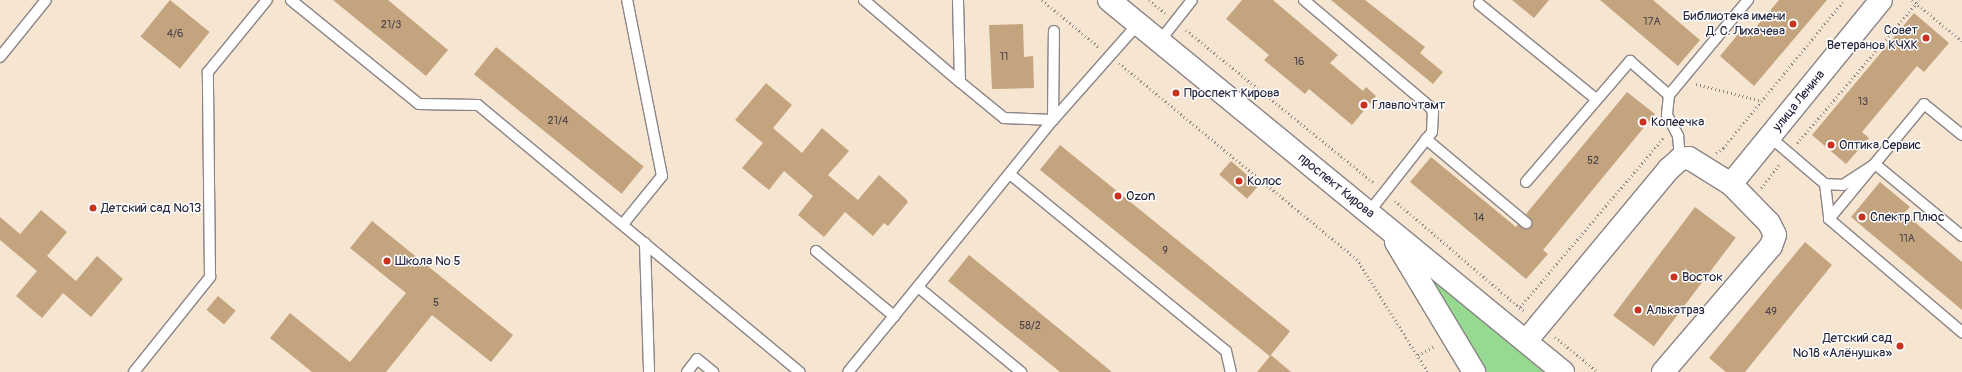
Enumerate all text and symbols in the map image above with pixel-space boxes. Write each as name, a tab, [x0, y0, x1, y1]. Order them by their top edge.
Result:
place label: Библиотека имени Д. С. Лихачева	[1683, 9, 1785, 40]
house number: 17А	[1643, 15, 1661, 29]
house number: 21/3	[381, 18, 401, 32]
marker: Библиотека имени Д. С. Лихачева	[1788, 19, 1798, 29]
place label: Совет Ветеранов КЧХК	[1827, 23, 1918, 54]
house number: 4/6	[167, 27, 183, 41]
marker: Совет Ветеранов КЧХК	[1921, 33, 1931, 43]
house number: 11	[1000, 50, 1008, 64]
house number: 16	[1294, 55, 1304, 69]
street label: улица Ленина	[1770, 67, 1828, 135]
place label: Проспект Кирова	[1184, 85, 1279, 101]
marker: Проспект Кирова	[1171, 88, 1181, 98]
house number: 13	[1858, 95, 1868, 109]
place label: Главпочтамт	[1372, 97, 1445, 113]
marker: Главпочтамт	[1359, 100, 1369, 110]
house number: 21/4	[548, 114, 568, 128]
place label: Копеечка	[1651, 114, 1704, 130]
marker: Копеечка	[1638, 117, 1648, 127]
place label: Оптика Сервис	[1839, 137, 1921, 153]
marker: Оптика Сервис	[1826, 140, 1836, 150]
street label: проспект Кирова	[1294, 150, 1378, 222]
house number: 52	[1587, 154, 1599, 168]
place label: Колос	[1247, 173, 1282, 189]
marker: Колос	[1234, 176, 1244, 186]
place label: Ozon	[1126, 188, 1155, 204]
marker: Ozon	[1113, 191, 1123, 201]
place label: Детский сад №13	[101, 200, 201, 216]
marker: Детский сад №13	[88, 203, 98, 213]
place label: Спектр Плюс	[1870, 209, 1945, 225]
house number: 14	[1474, 211, 1484, 225]
marker: Спектр Плюс	[1857, 212, 1867, 222]
house number: 11А	[1899, 232, 1915, 246]
house number: 9	[1162, 244, 1168, 258]
place label: Школа № 5	[395, 253, 461, 269]
marker: Школа № 5	[382, 256, 392, 266]
place label: Восток	[1682, 269, 1723, 285]
marker: Восток	[1669, 272, 1679, 282]
house number: 5	[433, 296, 439, 310]
place label: Алькатраз	[1646, 302, 1705, 318]
marker: Алькатраз	[1633, 305, 1643, 315]
house number: 49	[1765, 305, 1777, 319]
house number: 58/2	[1019, 319, 1041, 333]
place label: Детский сад №18 «Алёнушка»	[1792, 331, 1892, 362]
marker: Детский сад №18 «Алёнушка»	[1895, 341, 1905, 351]

